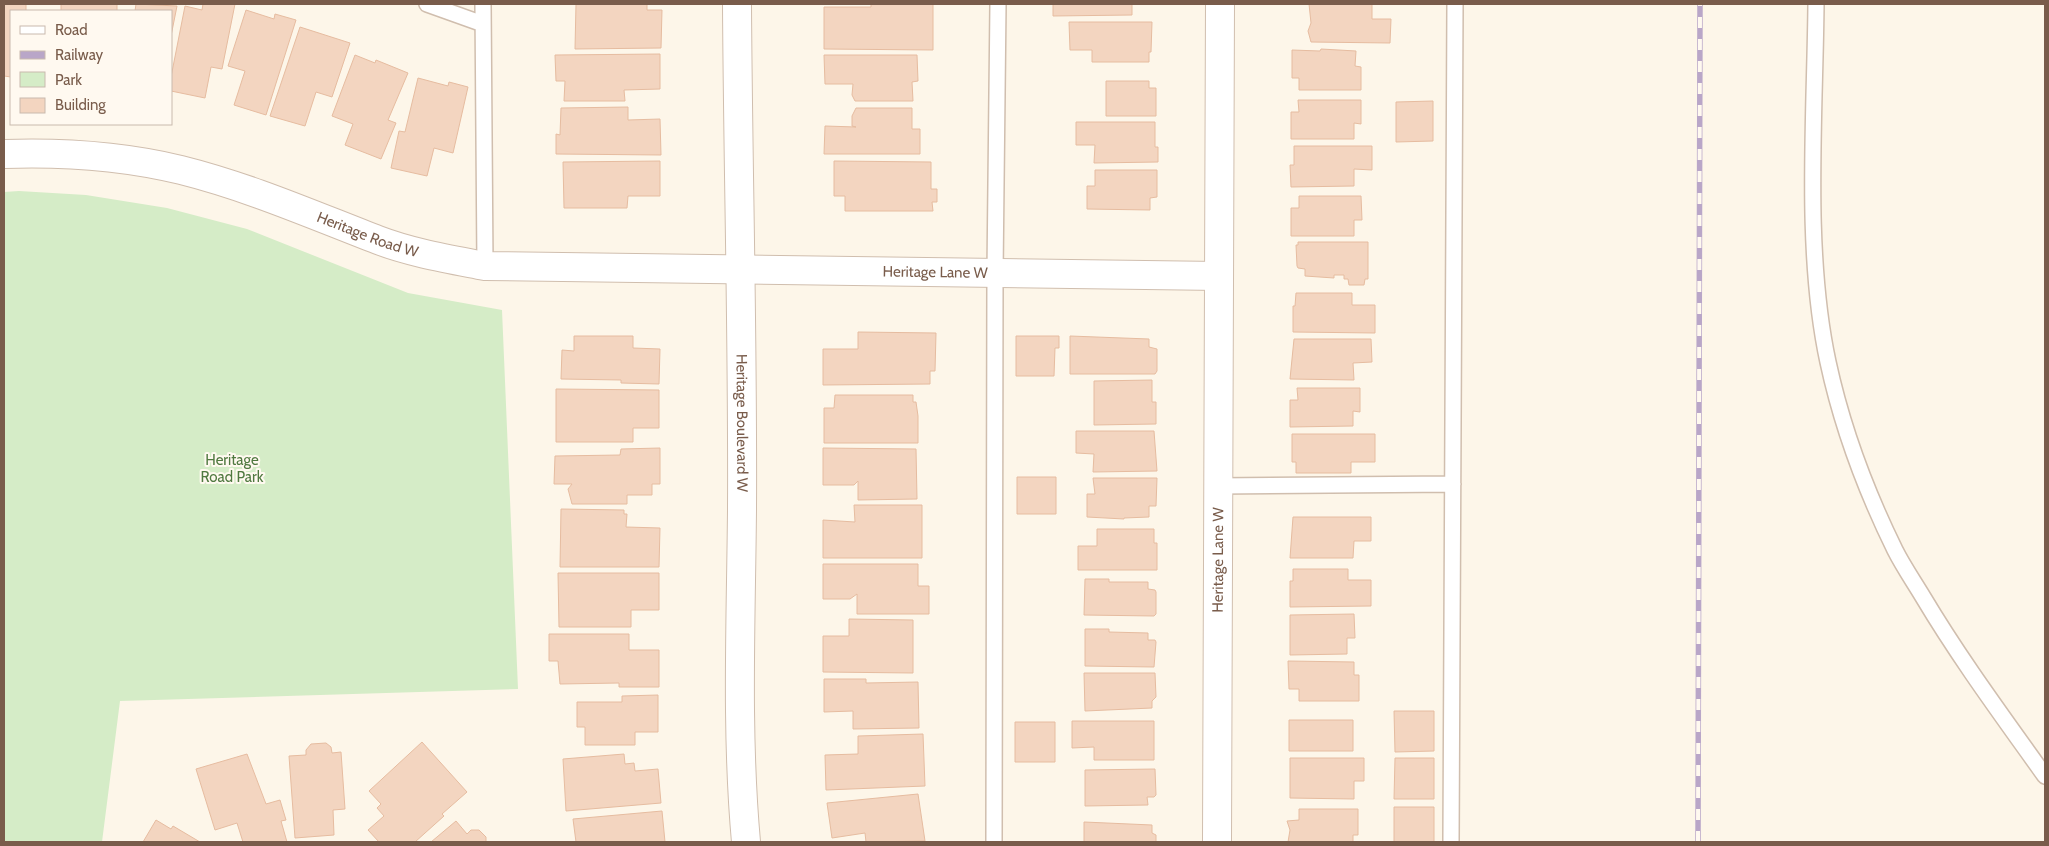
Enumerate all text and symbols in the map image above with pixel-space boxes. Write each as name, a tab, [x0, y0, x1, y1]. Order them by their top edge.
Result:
legend	[10, 10, 172, 125]
text: Road	[55, 21, 88, 39]
text: Railway	[55, 46, 104, 64]
text: Park	[55, 71, 82, 89]
text: Building	[55, 96, 106, 114]
street label: Heritage Road W	[314, 208, 421, 261]
street label: Heritage Lane W	[883, 262, 989, 282]
street label: Heritage Boulevard W	[733, 354, 751, 493]
park label: Heritage Road Park	[201, 451, 264, 486]
street label: Heritage Lane W	[1209, 507, 1227, 613]

